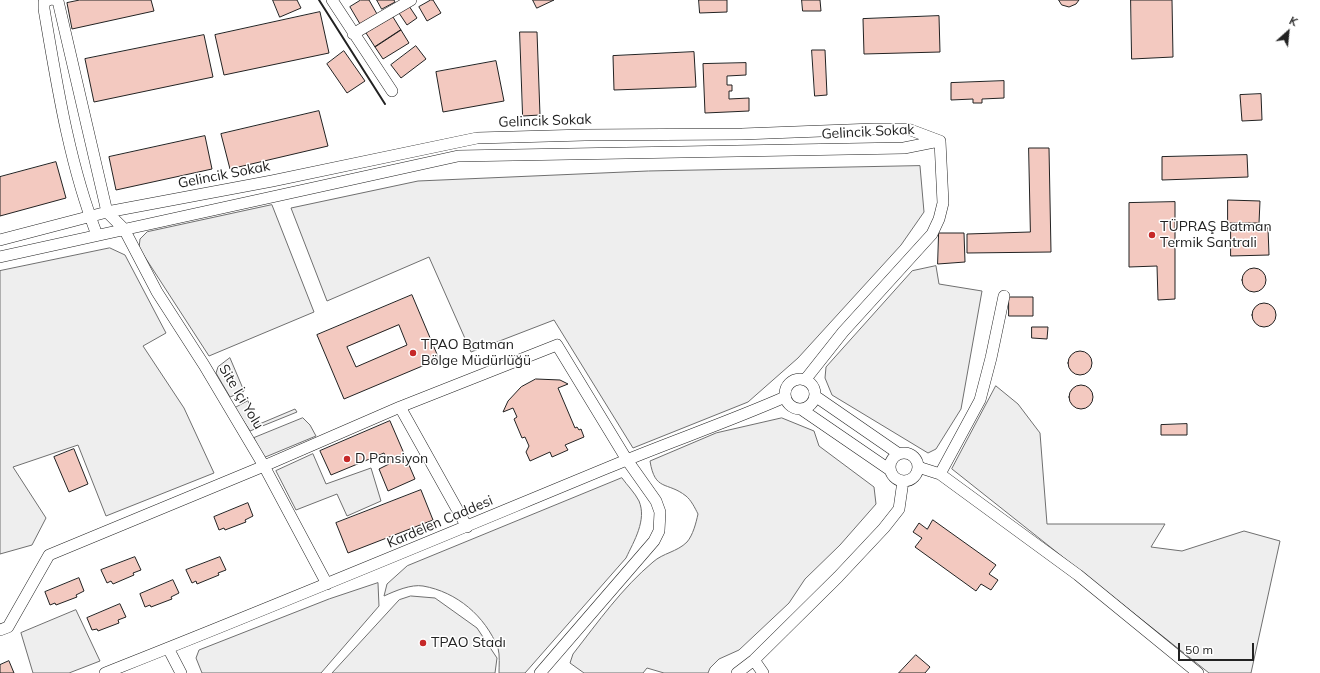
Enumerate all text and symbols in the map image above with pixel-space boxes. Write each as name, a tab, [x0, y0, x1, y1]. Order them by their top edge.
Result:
north arrow	[1268, 12, 1308, 52]
text: K	[1287, 13, 1300, 29]
street label: Gelincik Sokak	[498, 111, 592, 131]
street label: Gelincik Sokak	[821, 121, 915, 143]
street label: Gelincik Sokak	[177, 158, 271, 192]
place label: TÜPRAŞ Batman Termik Santrali	[1160, 219, 1272, 252]
marker: TÜPRAŞ Batman Termik Santrali	[1147, 230, 1157, 240]
place label: TPAO Batman Bölge Müdürlüğü	[421, 337, 531, 370]
marker: TPAO Batman Bölge Müdürlüğü	[408, 348, 418, 358]
street label: Site İçi Yolu	[215, 362, 267, 432]
place label: D Pansiyon	[355, 451, 428, 467]
marker: D Pansiyon	[342, 454, 352, 464]
street label: Kardelen Caddesi	[384, 492, 496, 552]
place label: TPAO Stadı	[431, 635, 506, 651]
scale bar	[1180, 635, 1256, 661]
marker: TPAO Stadı	[418, 638, 428, 648]
text: 50 m	[1185, 642, 1213, 657]

